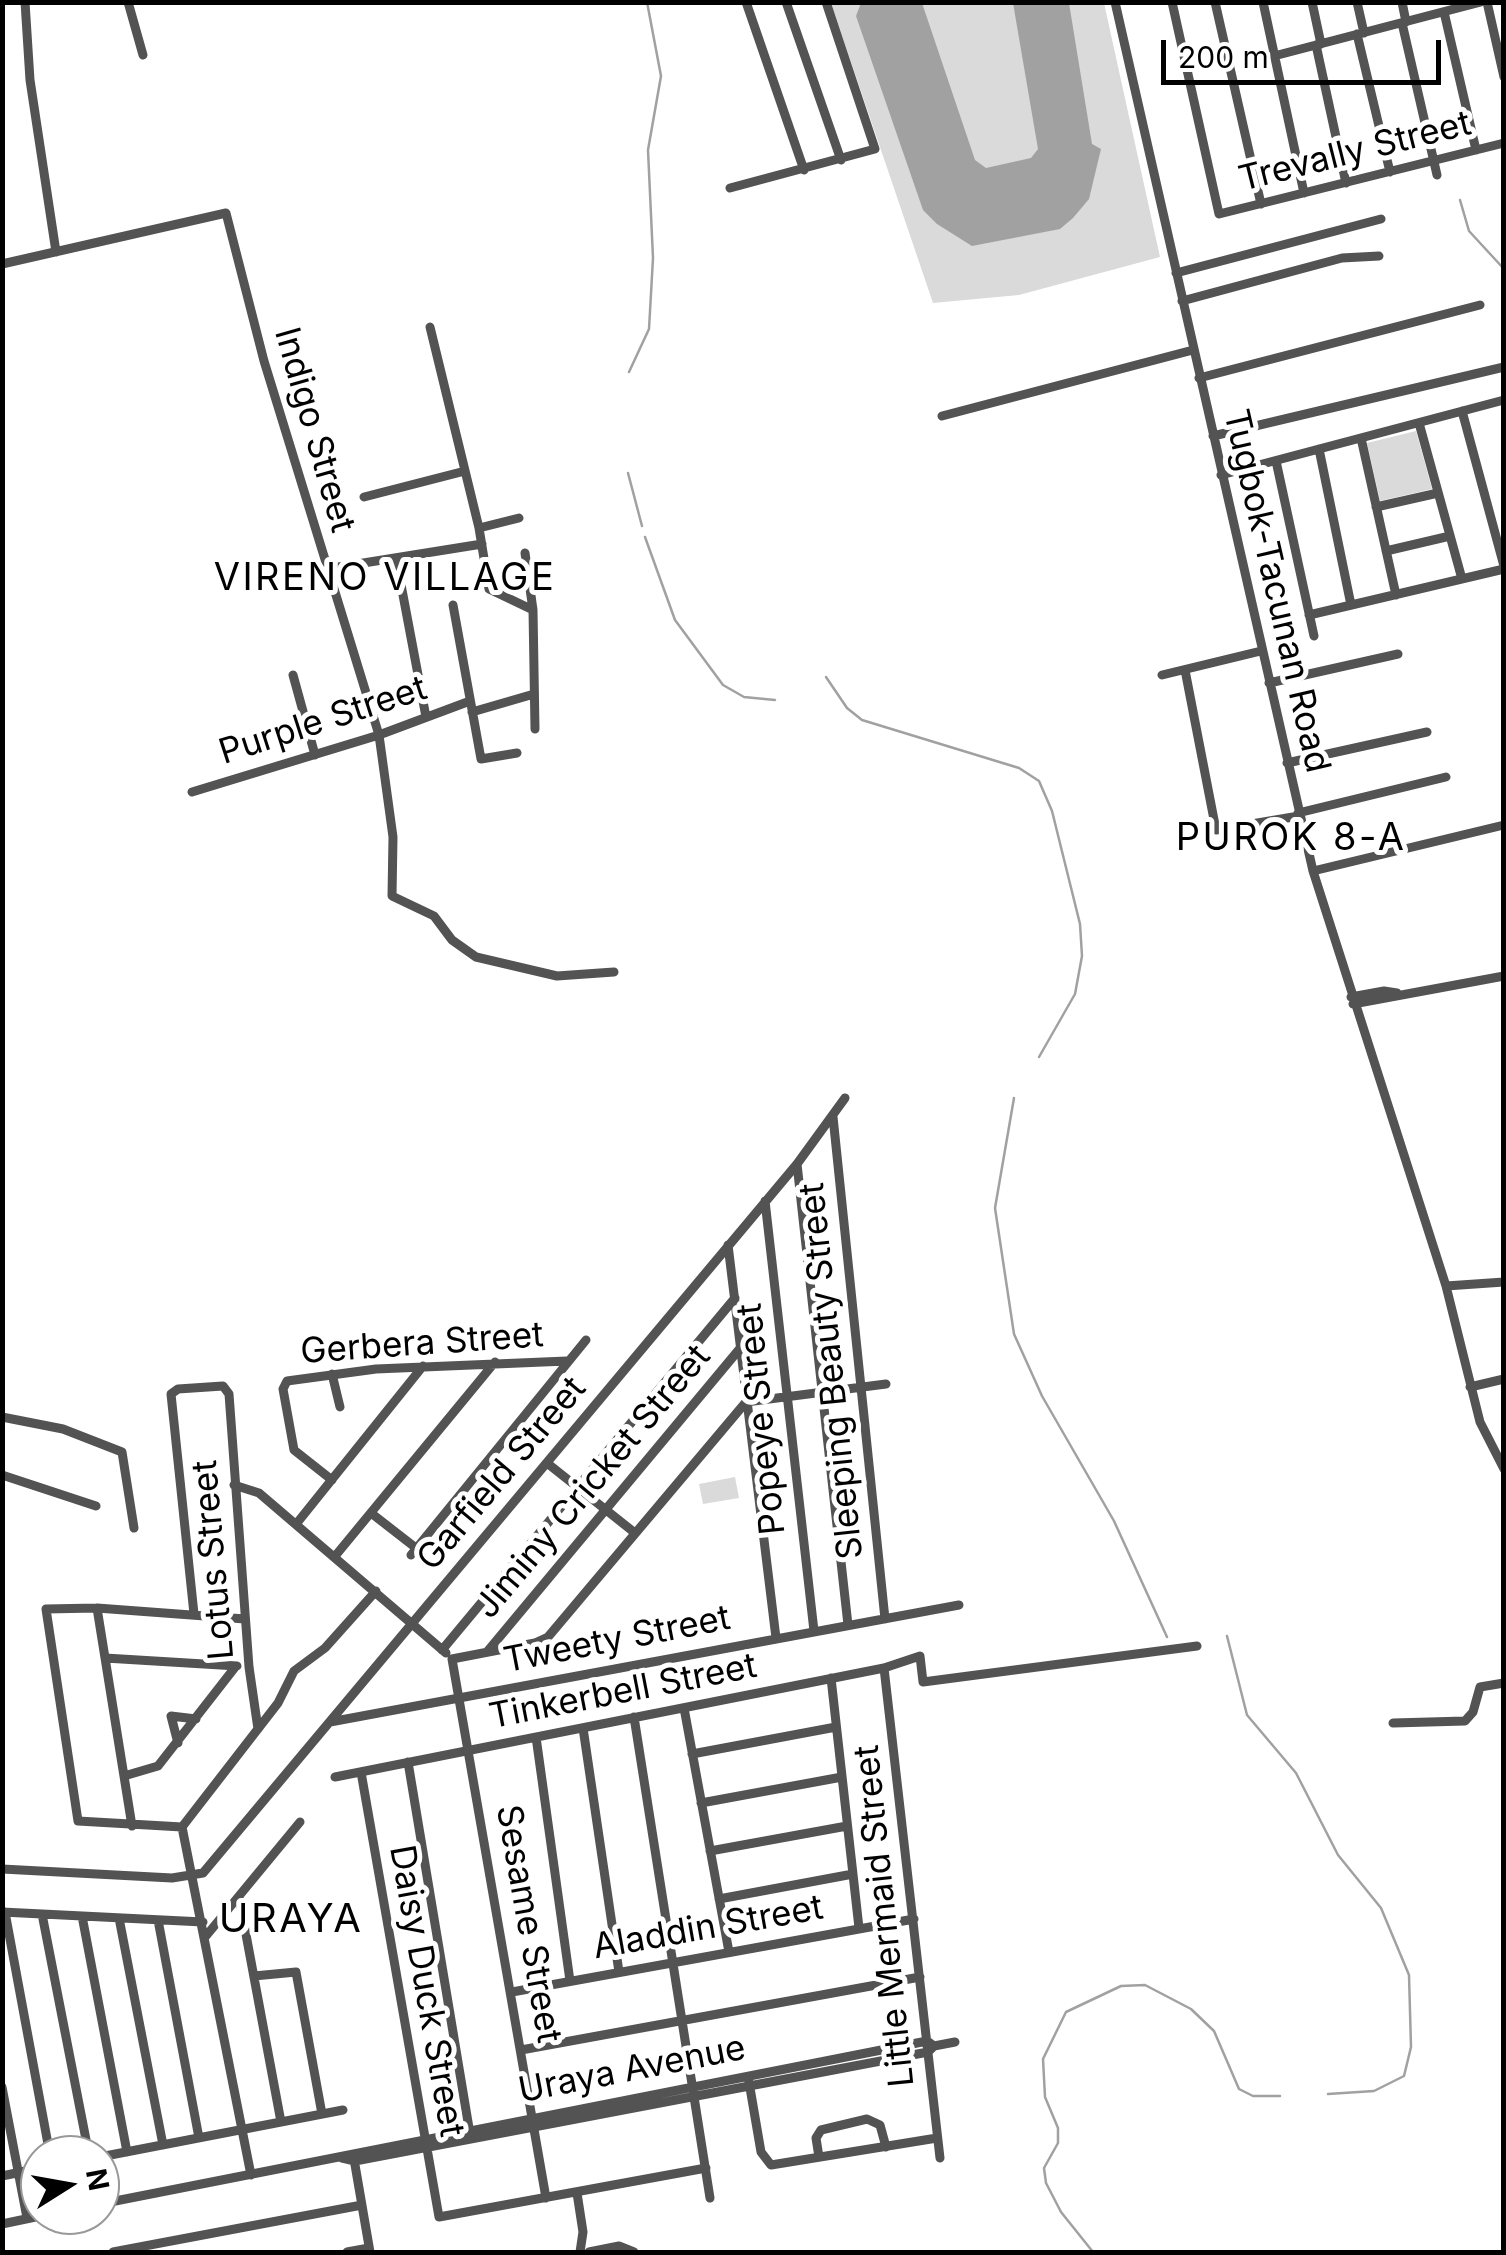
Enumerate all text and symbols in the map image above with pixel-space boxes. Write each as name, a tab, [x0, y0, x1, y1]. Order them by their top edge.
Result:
scale bar	[1166, 20, 1446, 82]
text: 200 m	[1178, 39, 1269, 75]
street label: Trevally Street	[1235, 103, 1475, 201]
street label: Indigo Street	[265, 323, 363, 537]
street label: Tugbok-Tacunan Road	[1214, 405, 1338, 777]
district label: VIRENO VILLAGE	[214, 556, 556, 602]
street label: Purple Street	[214, 668, 432, 774]
district label: PUROK 8-A	[1176, 816, 1406, 862]
street label: Sleeping Beauty Street	[791, 1181, 873, 1561]
street label: Popeye Street	[729, 1301, 795, 1537]
street label: Gerbera Street	[299, 1315, 545, 1373]
street label: Jiminy Cricket Street	[466, 1337, 720, 1627]
street label: Garfield Street	[409, 1369, 595, 1579]
street label: Lotus Street	[184, 1459, 244, 1661]
street label: Tweety Street	[500, 1597, 734, 1683]
street label: Tinkerbell Street	[486, 1645, 760, 1739]
street label: Little Mermaid Street	[846, 1743, 924, 2089]
street label: Sesame Street	[486, 1802, 570, 2046]
street label: Daisy Duck Street	[380, 1842, 472, 2140]
street label: Aladdin Street	[590, 1887, 826, 1969]
district label: URAYA	[219, 1896, 363, 1944]
street label: Uraya Avenue	[515, 2027, 749, 2113]
north arrow	[20, 2135, 120, 2235]
text: N	[79, 2166, 116, 2193]

